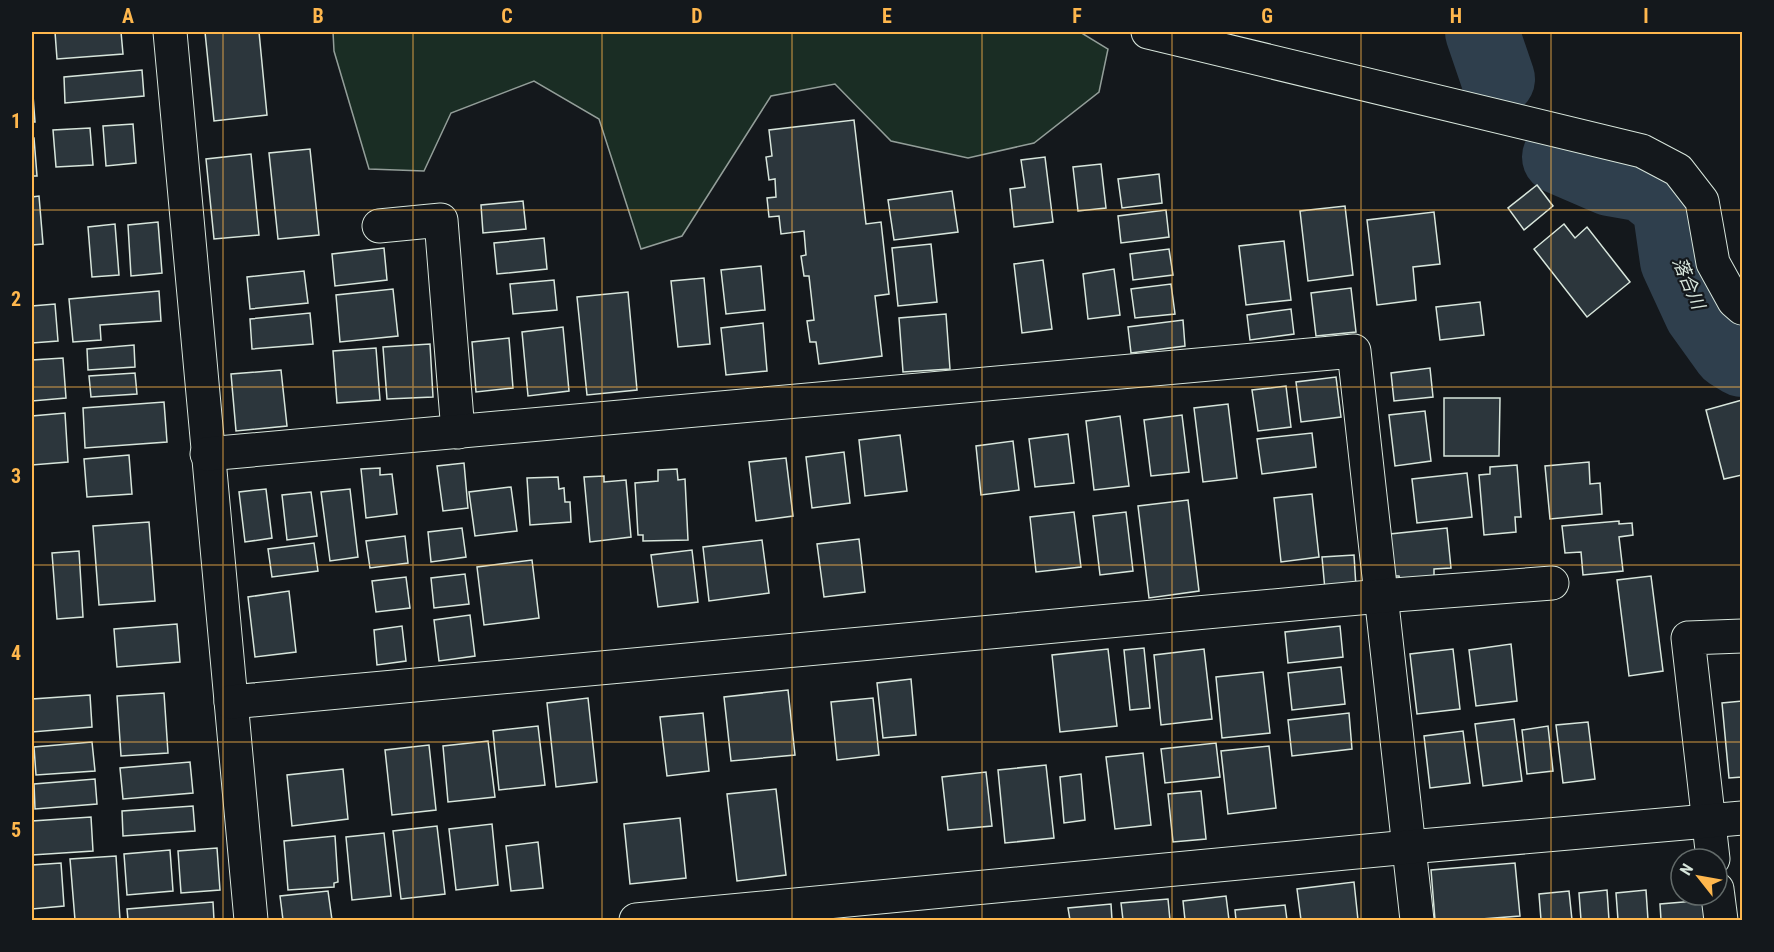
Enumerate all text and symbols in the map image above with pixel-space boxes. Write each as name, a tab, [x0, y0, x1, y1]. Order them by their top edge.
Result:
text: A	[122, 4, 134, 28]
text: B	[312, 4, 324, 28]
text: C	[501, 4, 513, 28]
text: D	[691, 4, 703, 28]
text: E	[882, 4, 892, 28]
text: F	[1072, 4, 1082, 28]
text: G	[1261, 4, 1273, 28]
text: H	[1450, 4, 1462, 28]
text: I	[1643, 4, 1649, 28]
text: 1	[11, 109, 21, 133]
water label: 落合川	[1669, 254, 1710, 314]
text: 2	[11, 287, 21, 311]
text: 3	[11, 464, 21, 488]
text: 4	[11, 641, 21, 665]
text: 5	[11, 818, 21, 842]
north arrow	[1669, 847, 1729, 907]
text: N	[1676, 860, 1697, 879]

